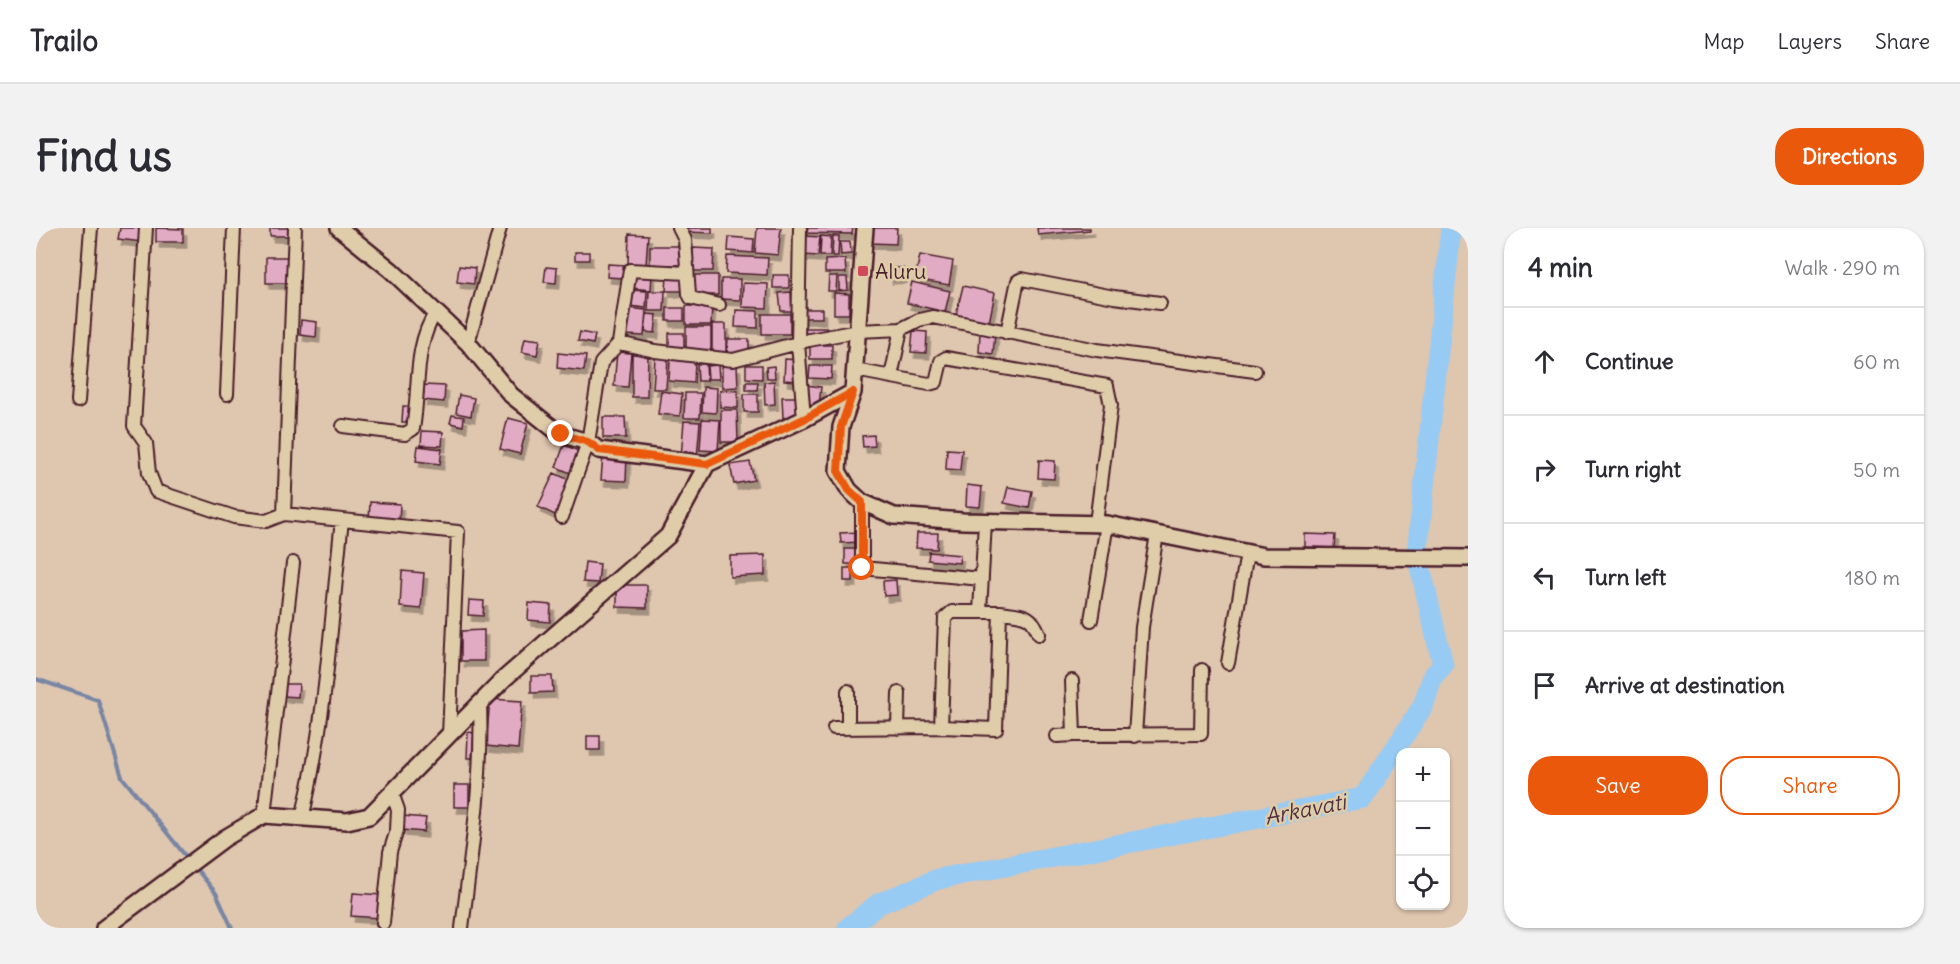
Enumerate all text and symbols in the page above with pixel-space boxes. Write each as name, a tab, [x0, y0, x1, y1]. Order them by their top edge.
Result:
text: Trailo	[30, 23, 98, 59]
text: Map	[1704, 28, 1744, 55]
text: Layers	[1777, 28, 1842, 55]
text: Share	[1875, 28, 1930, 55]
button: Directions	[1775, 128, 1924, 185]
text: Find us	[36, 130, 172, 182]
text: 4 min	[1528, 251, 1593, 284]
text: Walk · 290 m	[1785, 255, 1900, 280]
place label: Aluru	[875, 258, 926, 285]
marker: Aluru	[856, 264, 870, 278]
icon: ahead	[1528, 345, 1561, 378]
text: Continue	[1585, 347, 1674, 375]
text: 60 m	[1853, 349, 1900, 374]
route end	[547, 420, 573, 446]
icon: right	[1528, 453, 1561, 486]
text: Turn right	[1585, 455, 1681, 483]
text: 50 m	[1853, 457, 1900, 482]
route start	[848, 554, 874, 580]
icon: left	[1528, 561, 1561, 594]
text: Turn left	[1585, 563, 1666, 591]
text: 180 m	[1845, 565, 1900, 590]
icon: arrive	[1528, 669, 1561, 702]
text: Arrive at destination	[1585, 671, 1785, 699]
map controls	[1396, 748, 1450, 910]
button: +	[1396, 748, 1450, 802]
button: Save	[1528, 756, 1708, 815]
button: Share	[1720, 756, 1900, 815]
water label: Arkavati	[1262, 787, 1351, 831]
button: −	[1396, 802, 1450, 856]
button: locate	[1396, 856, 1450, 910]

